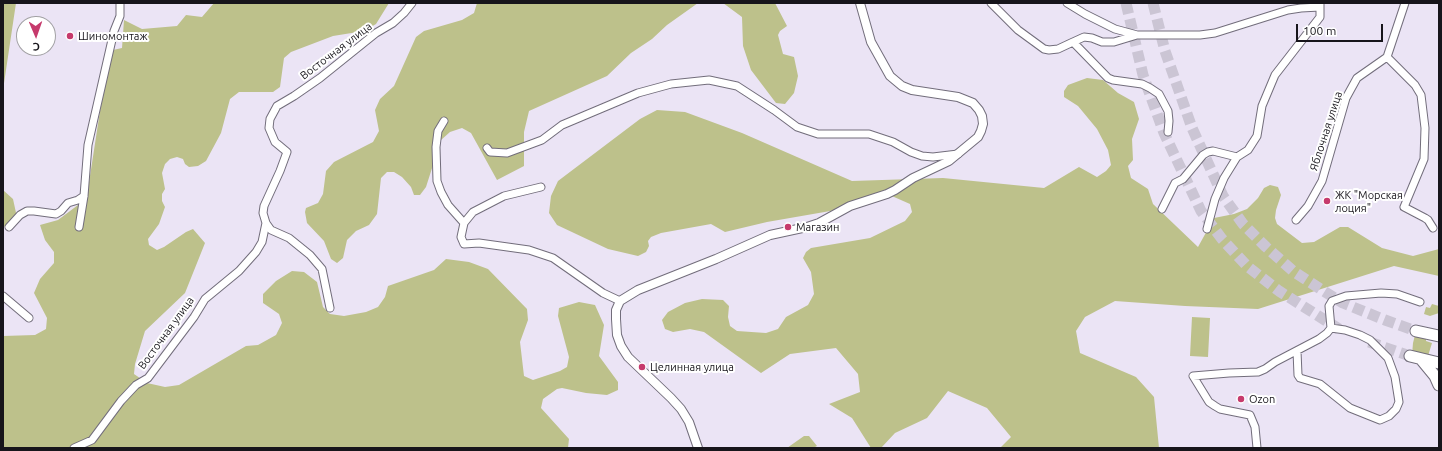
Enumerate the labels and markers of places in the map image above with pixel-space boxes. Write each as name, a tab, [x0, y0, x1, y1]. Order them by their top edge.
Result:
place label: Шиномонтаж	[78, 29, 148, 43]
marker: Шиномонтаж	[65, 31, 75, 41]
place label: ЖК "Морская лоция"	[1335, 188, 1403, 214]
marker: ЖК "Морская лоция"	[1322, 196, 1332, 206]
place label: Магазин	[796, 220, 840, 234]
marker: Магазин	[783, 222, 793, 232]
place label: Целинная улица	[650, 360, 734, 374]
marker: Целинная улица	[637, 362, 647, 372]
place label: Ozon	[1249, 392, 1275, 406]
marker: Ozon	[1236, 394, 1246, 404]

